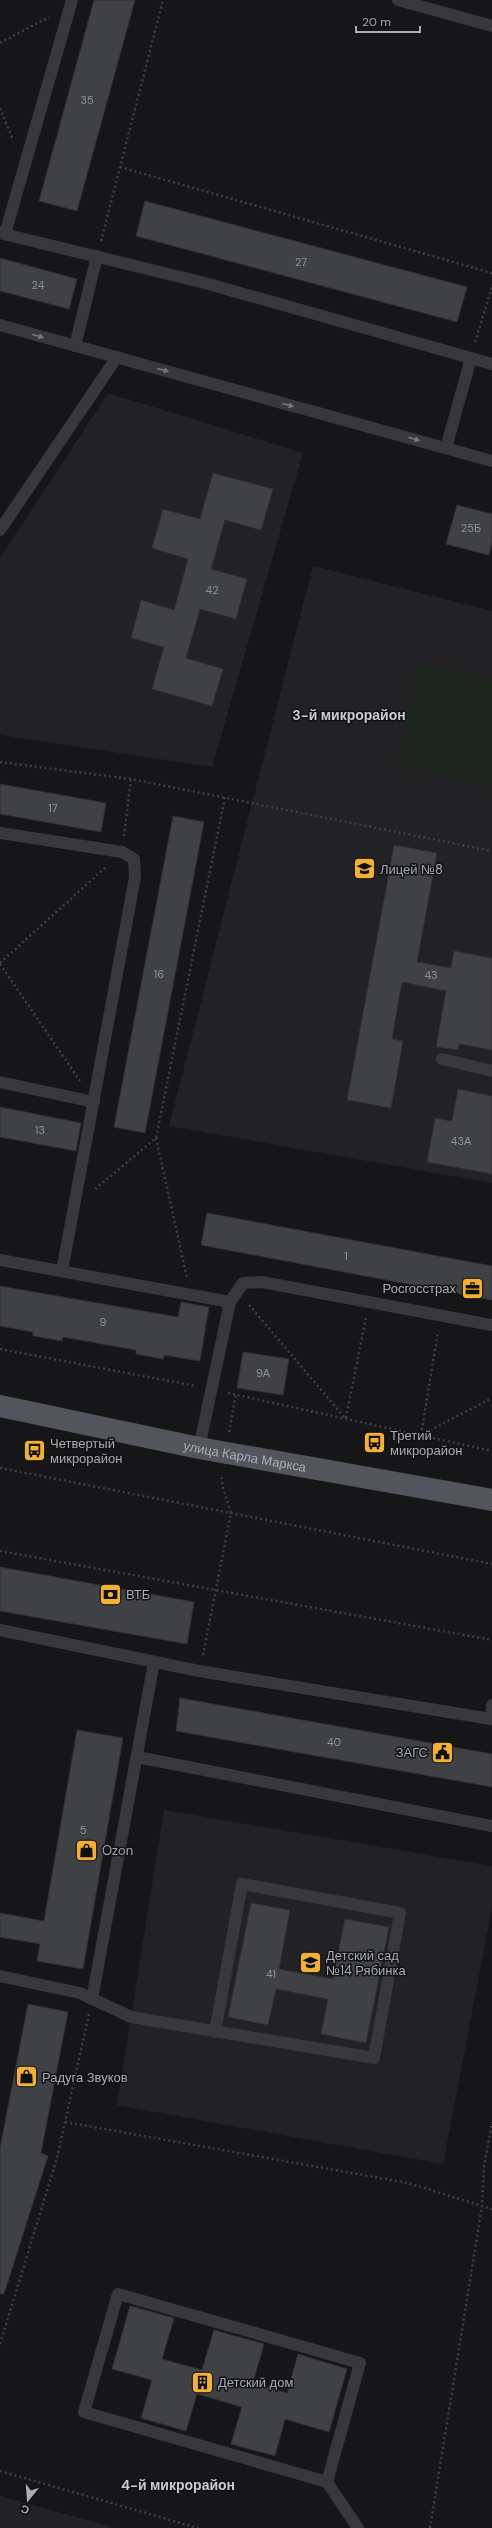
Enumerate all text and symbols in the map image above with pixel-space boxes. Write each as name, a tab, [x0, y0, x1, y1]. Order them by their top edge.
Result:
scale bar	[356, 8, 420, 34]
text: 20 m	[362, 14, 391, 30]
house number: 35	[80, 93, 94, 107]
house number: 27	[295, 255, 307, 269]
house number: 24	[32, 278, 45, 292]
one-way arrow	[31, 333, 44, 339]
one-way arrow	[157, 367, 169, 373]
one-way arrow	[282, 402, 295, 408]
one-way arrow	[408, 436, 420, 442]
house number: 25Б	[461, 521, 481, 535]
house number: 42	[205, 583, 219, 597]
district label: 3-й микрорайон	[292, 706, 406, 724]
house number: 17	[48, 801, 58, 815]
school or university icon: Лицей №8	[351, 856, 377, 882]
place label: Лицей №8	[380, 861, 443, 878]
house number: 16	[154, 967, 164, 981]
house number: 43	[424, 968, 438, 982]
house number: 13	[35, 1123, 45, 1137]
house number: 43А	[451, 1134, 472, 1148]
house number: 1	[344, 1249, 348, 1263]
office icon: Росгосстрах	[459, 1275, 485, 1301]
place label: Росгосстрах	[383, 1280, 456, 1297]
house number: 9	[100, 1315, 107, 1329]
house number: 9А	[256, 1366, 271, 1380]
place label: Третий микрорайон	[390, 1427, 462, 1459]
bus stop icon: Третий микрорайон	[361, 1429, 387, 1455]
place label: Четвертый микрорайон	[50, 1435, 122, 1467]
bus stop icon: Четвертый микрорайон	[21, 1437, 47, 1463]
street label: улица Карла Маркса	[182, 1437, 308, 1476]
bank icon: ВТБ	[98, 1581, 124, 1607]
place label: ВТБ	[126, 1586, 150, 1603]
house number: 40	[327, 1735, 341, 1749]
public building icon: ЗАГС	[430, 1739, 456, 1765]
place label: ЗАГС	[396, 1744, 428, 1761]
house number: 5	[80, 1823, 87, 1837]
shop icon: Ozon	[73, 1837, 99, 1863]
place label: Ozon	[102, 1842, 133, 1859]
place label: Детский сад №14 Рябинка	[326, 1947, 406, 1979]
school or university icon: Детский сад №14 Рябинка	[297, 1949, 323, 1975]
house number: 41	[266, 1967, 276, 1981]
shop icon: Радуга Звуков	[13, 2064, 39, 2090]
place label: Радуга Звуков	[42, 2069, 128, 2086]
building icon: Детский дом	[189, 2369, 215, 2395]
place label: Детский дом	[218, 2374, 293, 2391]
district label: 4-й микрорайон	[121, 2476, 235, 2494]
north arrow	[8, 2480, 48, 2520]
text: С	[19, 2502, 31, 2517]

